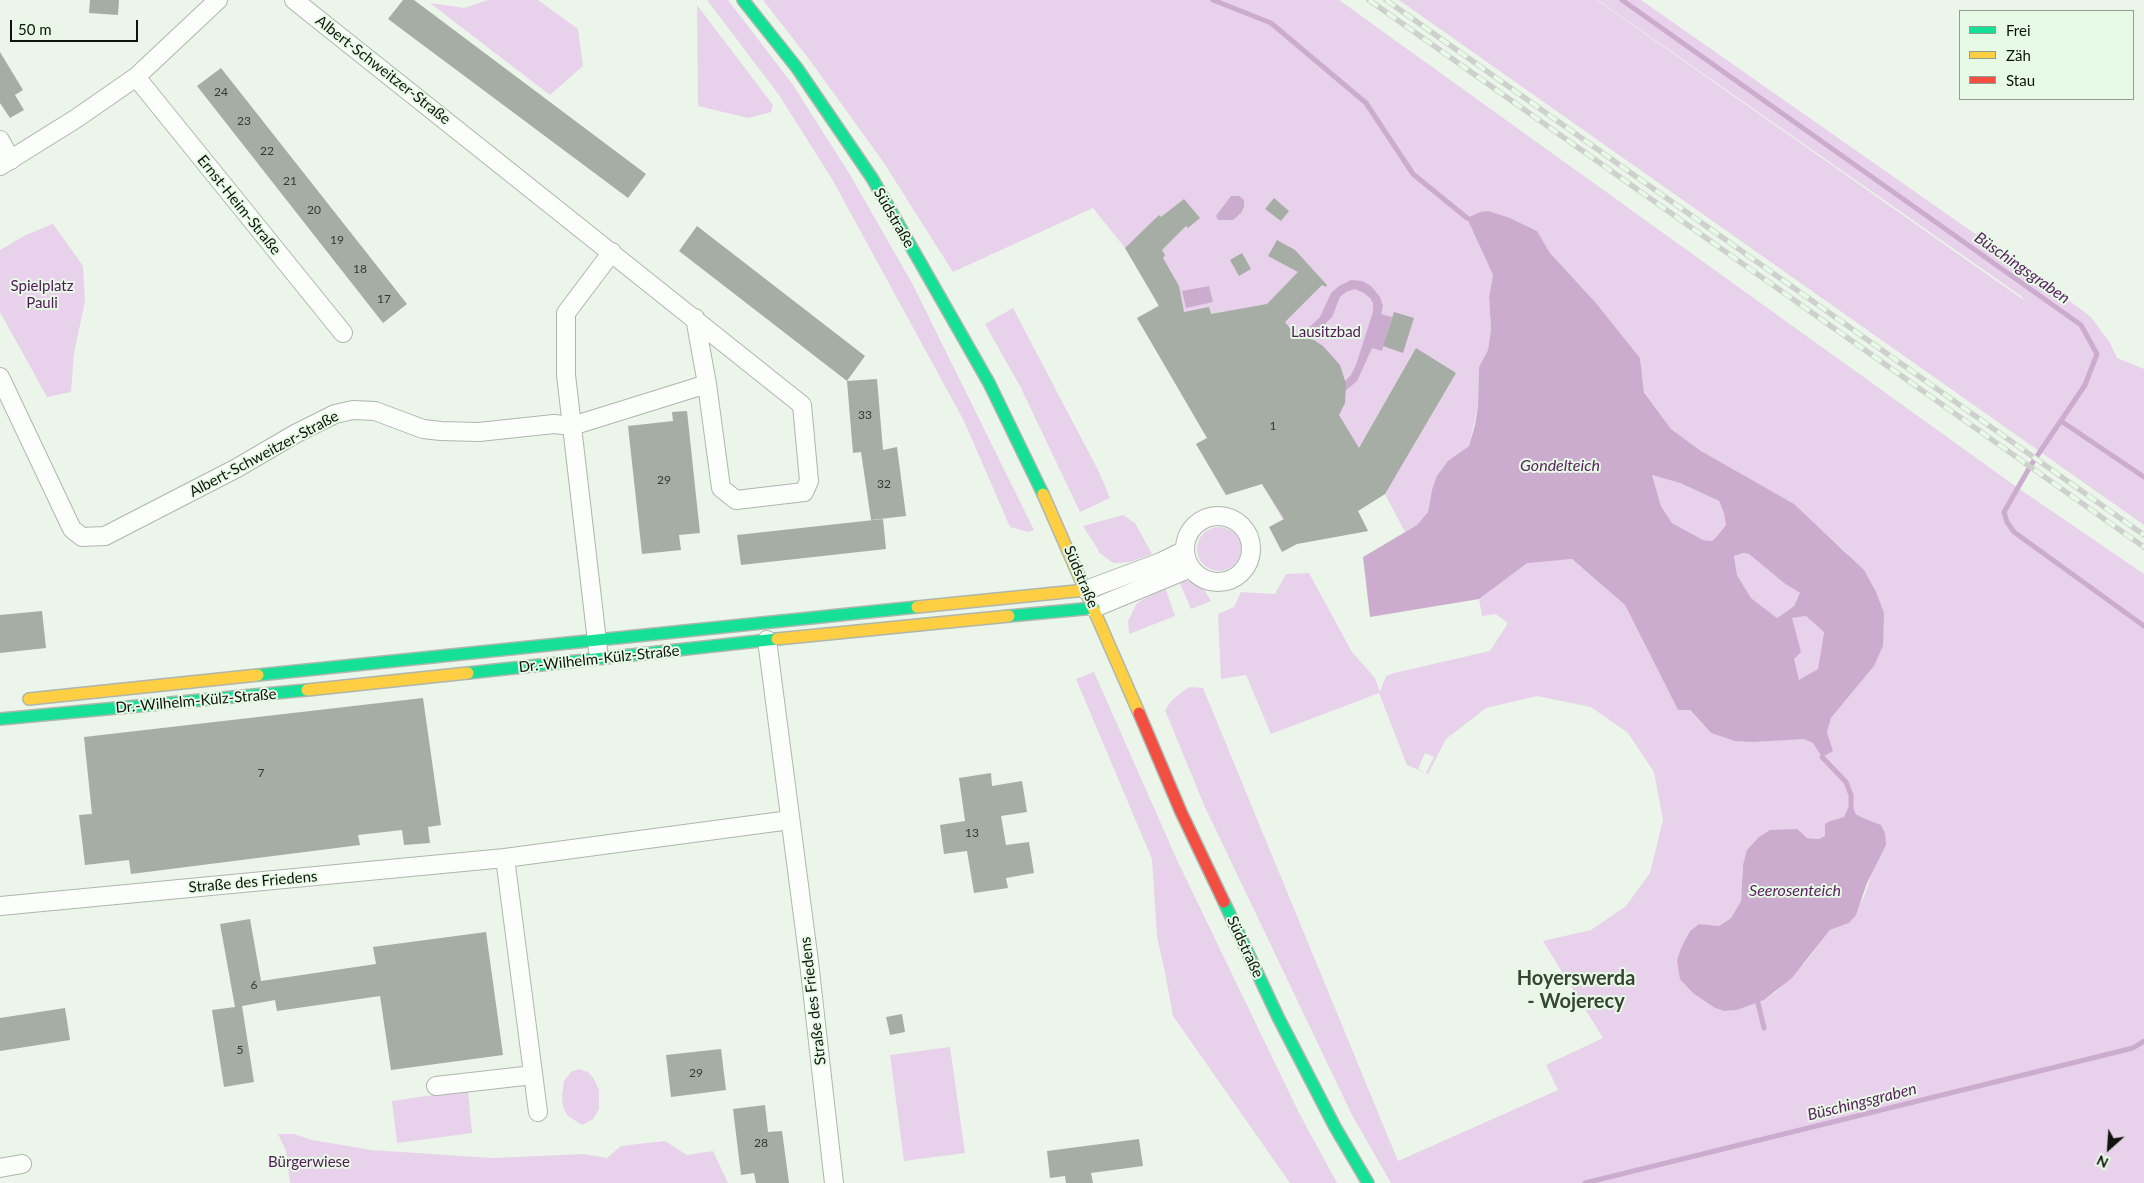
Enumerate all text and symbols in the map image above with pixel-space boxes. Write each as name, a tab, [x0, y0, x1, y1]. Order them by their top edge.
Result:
scale bar	[12, 10, 140, 42]
legend	[1959, 10, 2134, 100]
street label: Albert-Schweitzer-Straße	[312, 12, 454, 128]
text: 50 m	[18, 20, 52, 38]
text: Frei	[2006, 21, 2031, 39]
text: Zäh	[2006, 46, 2031, 64]
text: Stau	[2006, 71, 2035, 89]
house number: 24	[214, 85, 228, 99]
house number: 23	[237, 114, 251, 128]
house number: 22	[260, 144, 274, 158]
street label: Ernst-Heim-Straße	[193, 152, 285, 258]
house number: 21	[283, 174, 297, 188]
street label: Südstraße	[870, 185, 918, 251]
house number: 20	[307, 203, 321, 217]
water label: Büschingsgraben	[1971, 228, 2073, 308]
house number: 19	[330, 233, 344, 247]
house number: 18	[353, 262, 367, 276]
park label: Spielplatz Pauli	[11, 277, 73, 312]
house number: 17	[377, 292, 391, 306]
park label: Lausitzbad	[1291, 323, 1361, 341]
street label: Albert-Schweitzer-Straße	[186, 407, 342, 501]
house number: 33	[858, 408, 872, 422]
house number: 1	[1270, 419, 1276, 433]
water label: Gondelteich	[1520, 456, 1600, 476]
house number: 29	[657, 473, 671, 487]
house number: 32	[877, 477, 891, 491]
street label: Südstraße	[1060, 543, 1102, 611]
street label: Dr.-Wilhelm-Külz-Straße	[518, 642, 680, 676]
street label: Dr.-Wilhelm-Külz-Straße	[115, 685, 277, 717]
house number: 7	[258, 766, 264, 780]
house number: 13	[965, 826, 979, 840]
street label: Straße des Friedens	[188, 867, 318, 897]
water label: Seerosenteich	[1749, 881, 1841, 901]
street label: Südstraße	[1223, 913, 1267, 981]
street label: Straße des Friedens	[796, 936, 830, 1066]
district label: Hoyerswerda - Wojerecy	[1517, 967, 1635, 1014]
house number: 6	[251, 978, 257, 992]
house number: 5	[237, 1043, 243, 1057]
house number: 29	[689, 1066, 703, 1080]
water label: Büschingsgraben	[1805, 1079, 1919, 1125]
north arrow	[2084, 1123, 2134, 1173]
house number: 28	[754, 1136, 768, 1150]
text: N	[2094, 1152, 2111, 1172]
park label: Bürgerwiese	[268, 1153, 350, 1171]

